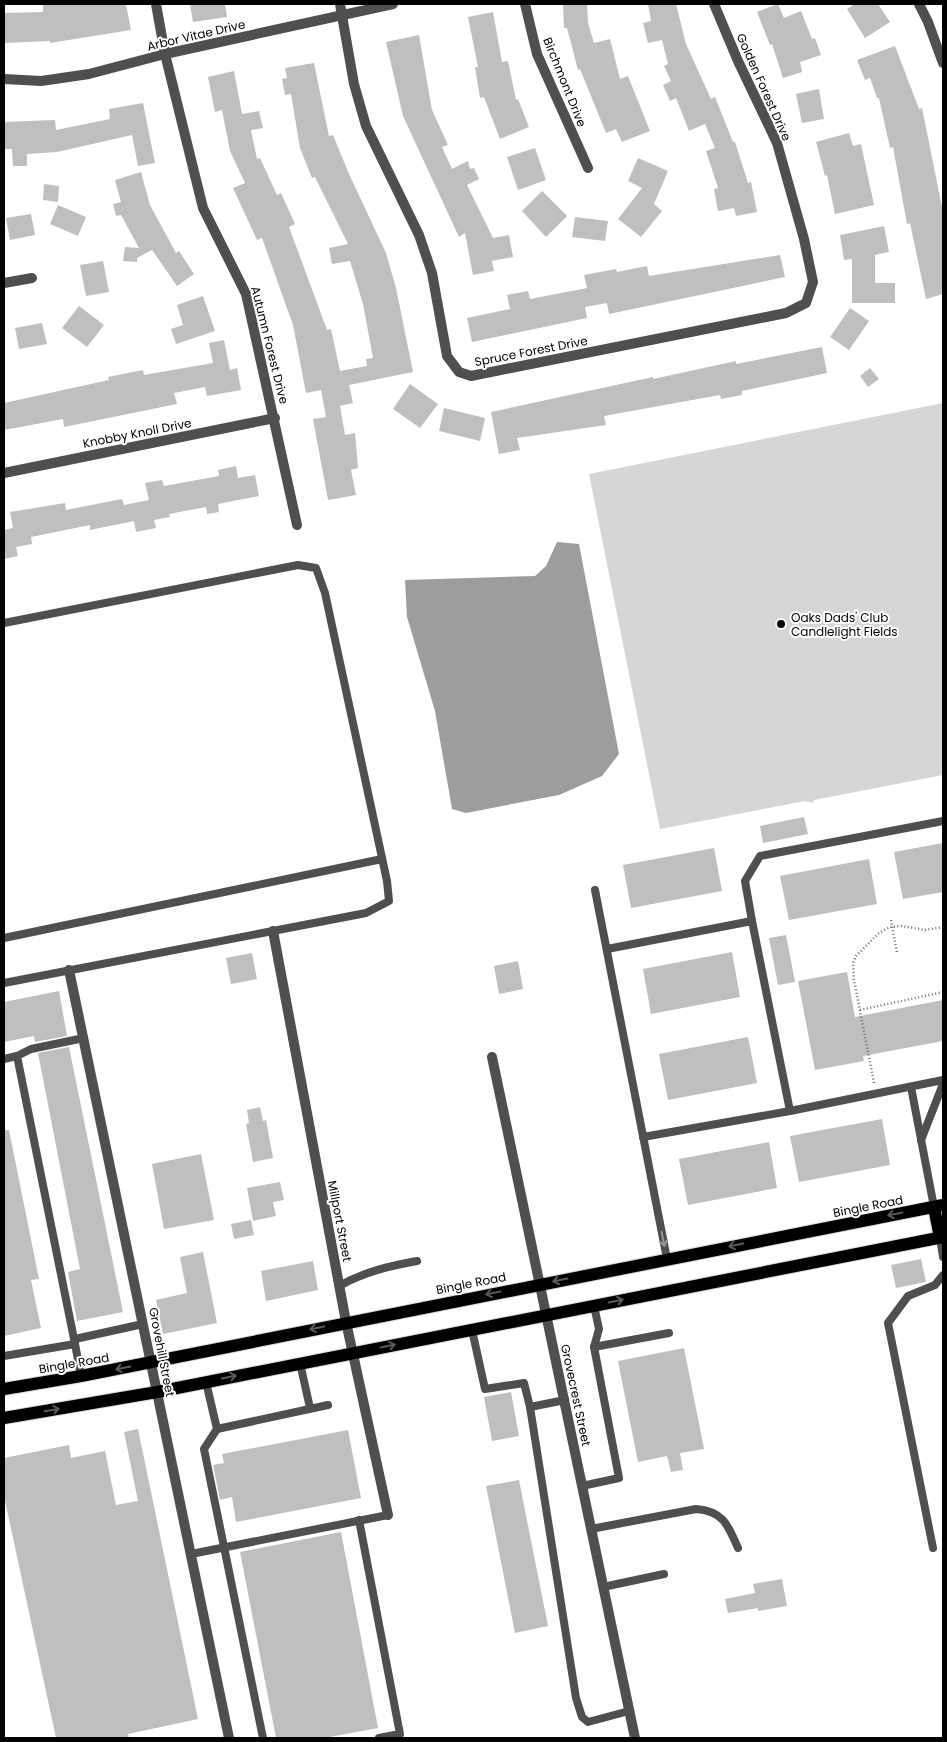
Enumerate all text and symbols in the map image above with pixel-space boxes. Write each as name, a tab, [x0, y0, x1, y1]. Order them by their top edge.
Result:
street label: Arbor Vitae Drive	[145, 15, 247, 55]
street label: Golden Forest Drive	[733, 31, 795, 143]
street label: Birchmont Drive	[539, 35, 591, 129]
street label: Autumn Forest Drive	[247, 284, 293, 406]
street label: Spruce Forest Drive	[473, 332, 589, 370]
street label: Knobby Knoll Drive	[81, 414, 193, 452]
place label: Oaks Dads' Club Candlelight Fields	[791, 609, 898, 640]
marker: Oaks Dads' Club Candlelight Fields	[775, 618, 787, 630]
street label: Millport Street	[324, 1179, 356, 1263]
street label: Bingle Road	[832, 1191, 904, 1221]
one-way arrow	[888, 1210, 904, 1220]
one-way arrow	[659, 1231, 668, 1247]
one-way arrow	[728, 1241, 744, 1251]
street label: Bingle Road	[435, 1268, 507, 1298]
one-way arrow	[552, 1275, 568, 1285]
one-way arrow	[485, 1289, 501, 1298]
one-way arrow	[608, 1296, 624, 1306]
street label: Grovehill Street	[145, 1306, 179, 1398]
one-way arrow	[309, 1324, 325, 1334]
one-way arrow	[380, 1340, 396, 1350]
street label: Grovecrest Street	[557, 1342, 595, 1448]
street label: Bingle Road	[38, 1348, 110, 1378]
one-way arrow	[115, 1363, 131, 1373]
one-way arrow	[220, 1372, 236, 1382]
one-way arrow	[43, 1405, 59, 1415]

